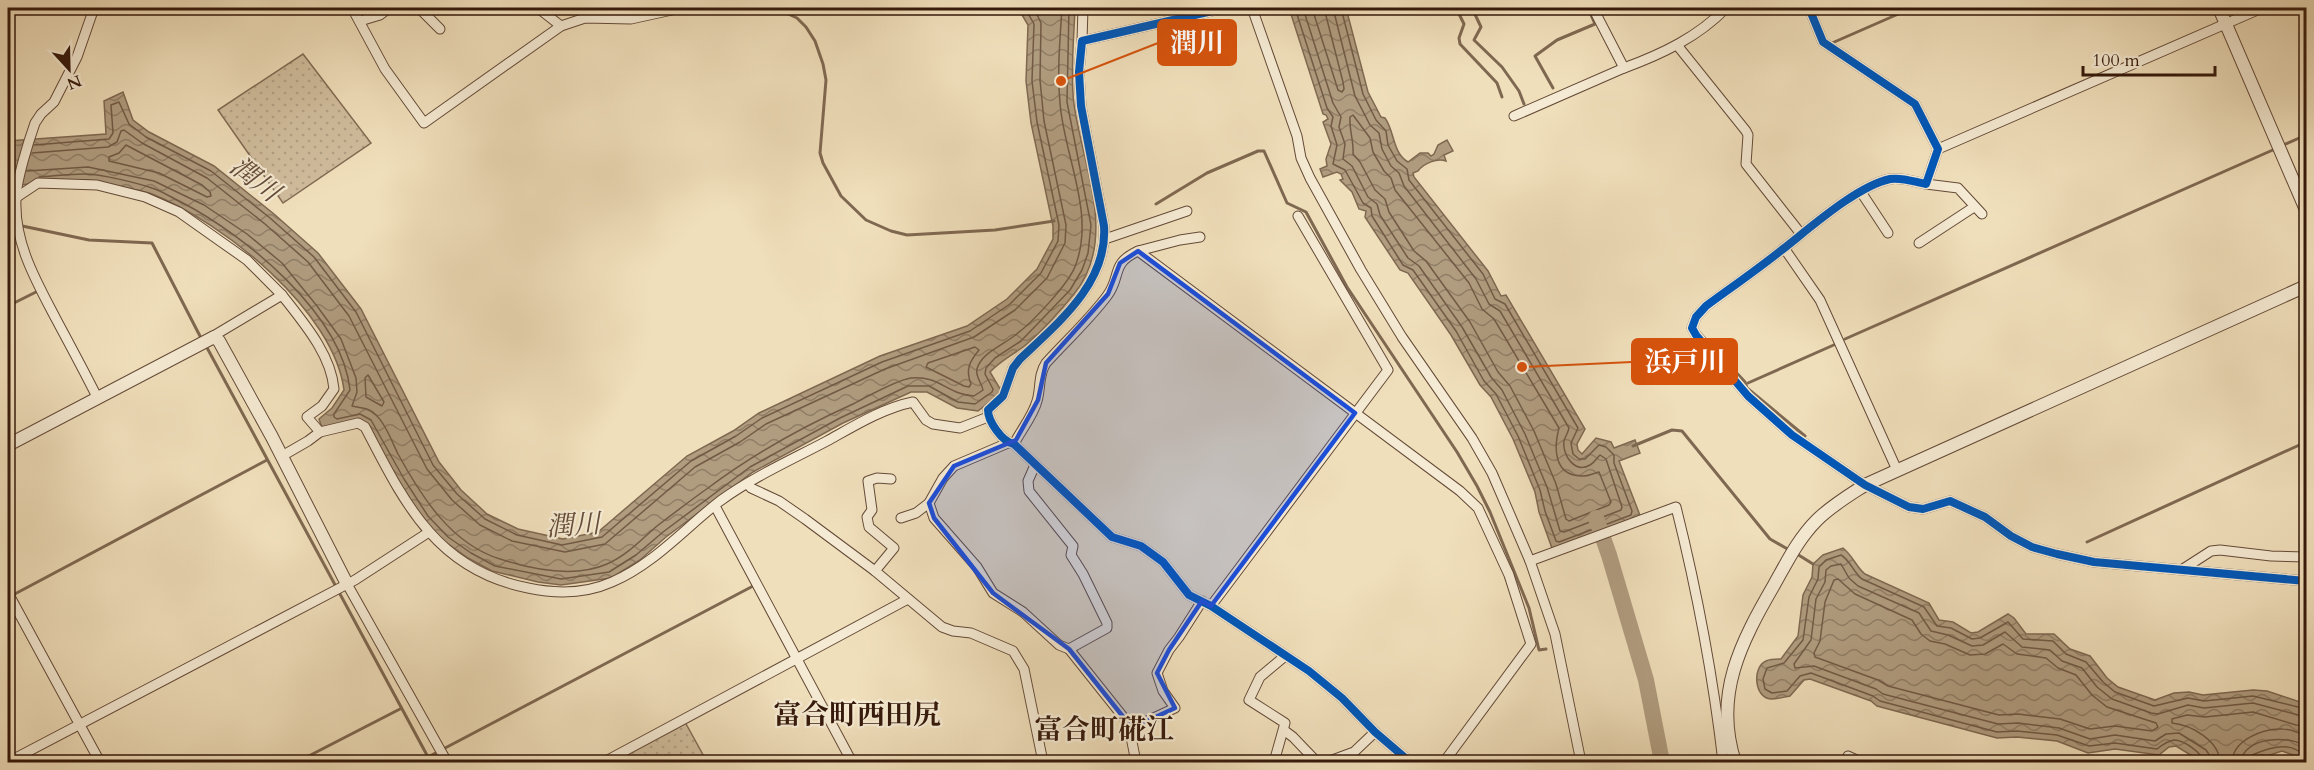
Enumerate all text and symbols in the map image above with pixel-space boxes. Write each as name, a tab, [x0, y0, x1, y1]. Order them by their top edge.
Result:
callout: 潤川	[1158, 20, 1236, 65]
text: 潤川	[1170, 25, 1224, 62]
north arrow	[39, 39, 99, 99]
scale bar	[2083, 39, 2215, 77]
text: 100 m	[2092, 48, 2140, 73]
text: N	[64, 69, 85, 95]
water label: 潤川	[222, 148, 290, 212]
callout: 浜戸川	[1632, 339, 1737, 384]
text: 浜戸川	[1645, 344, 1726, 381]
water label: 潤川	[545, 505, 604, 546]
district label: 富合町西田尻	[773, 696, 941, 734]
district label: 富合町硴江	[1034, 711, 1174, 749]

